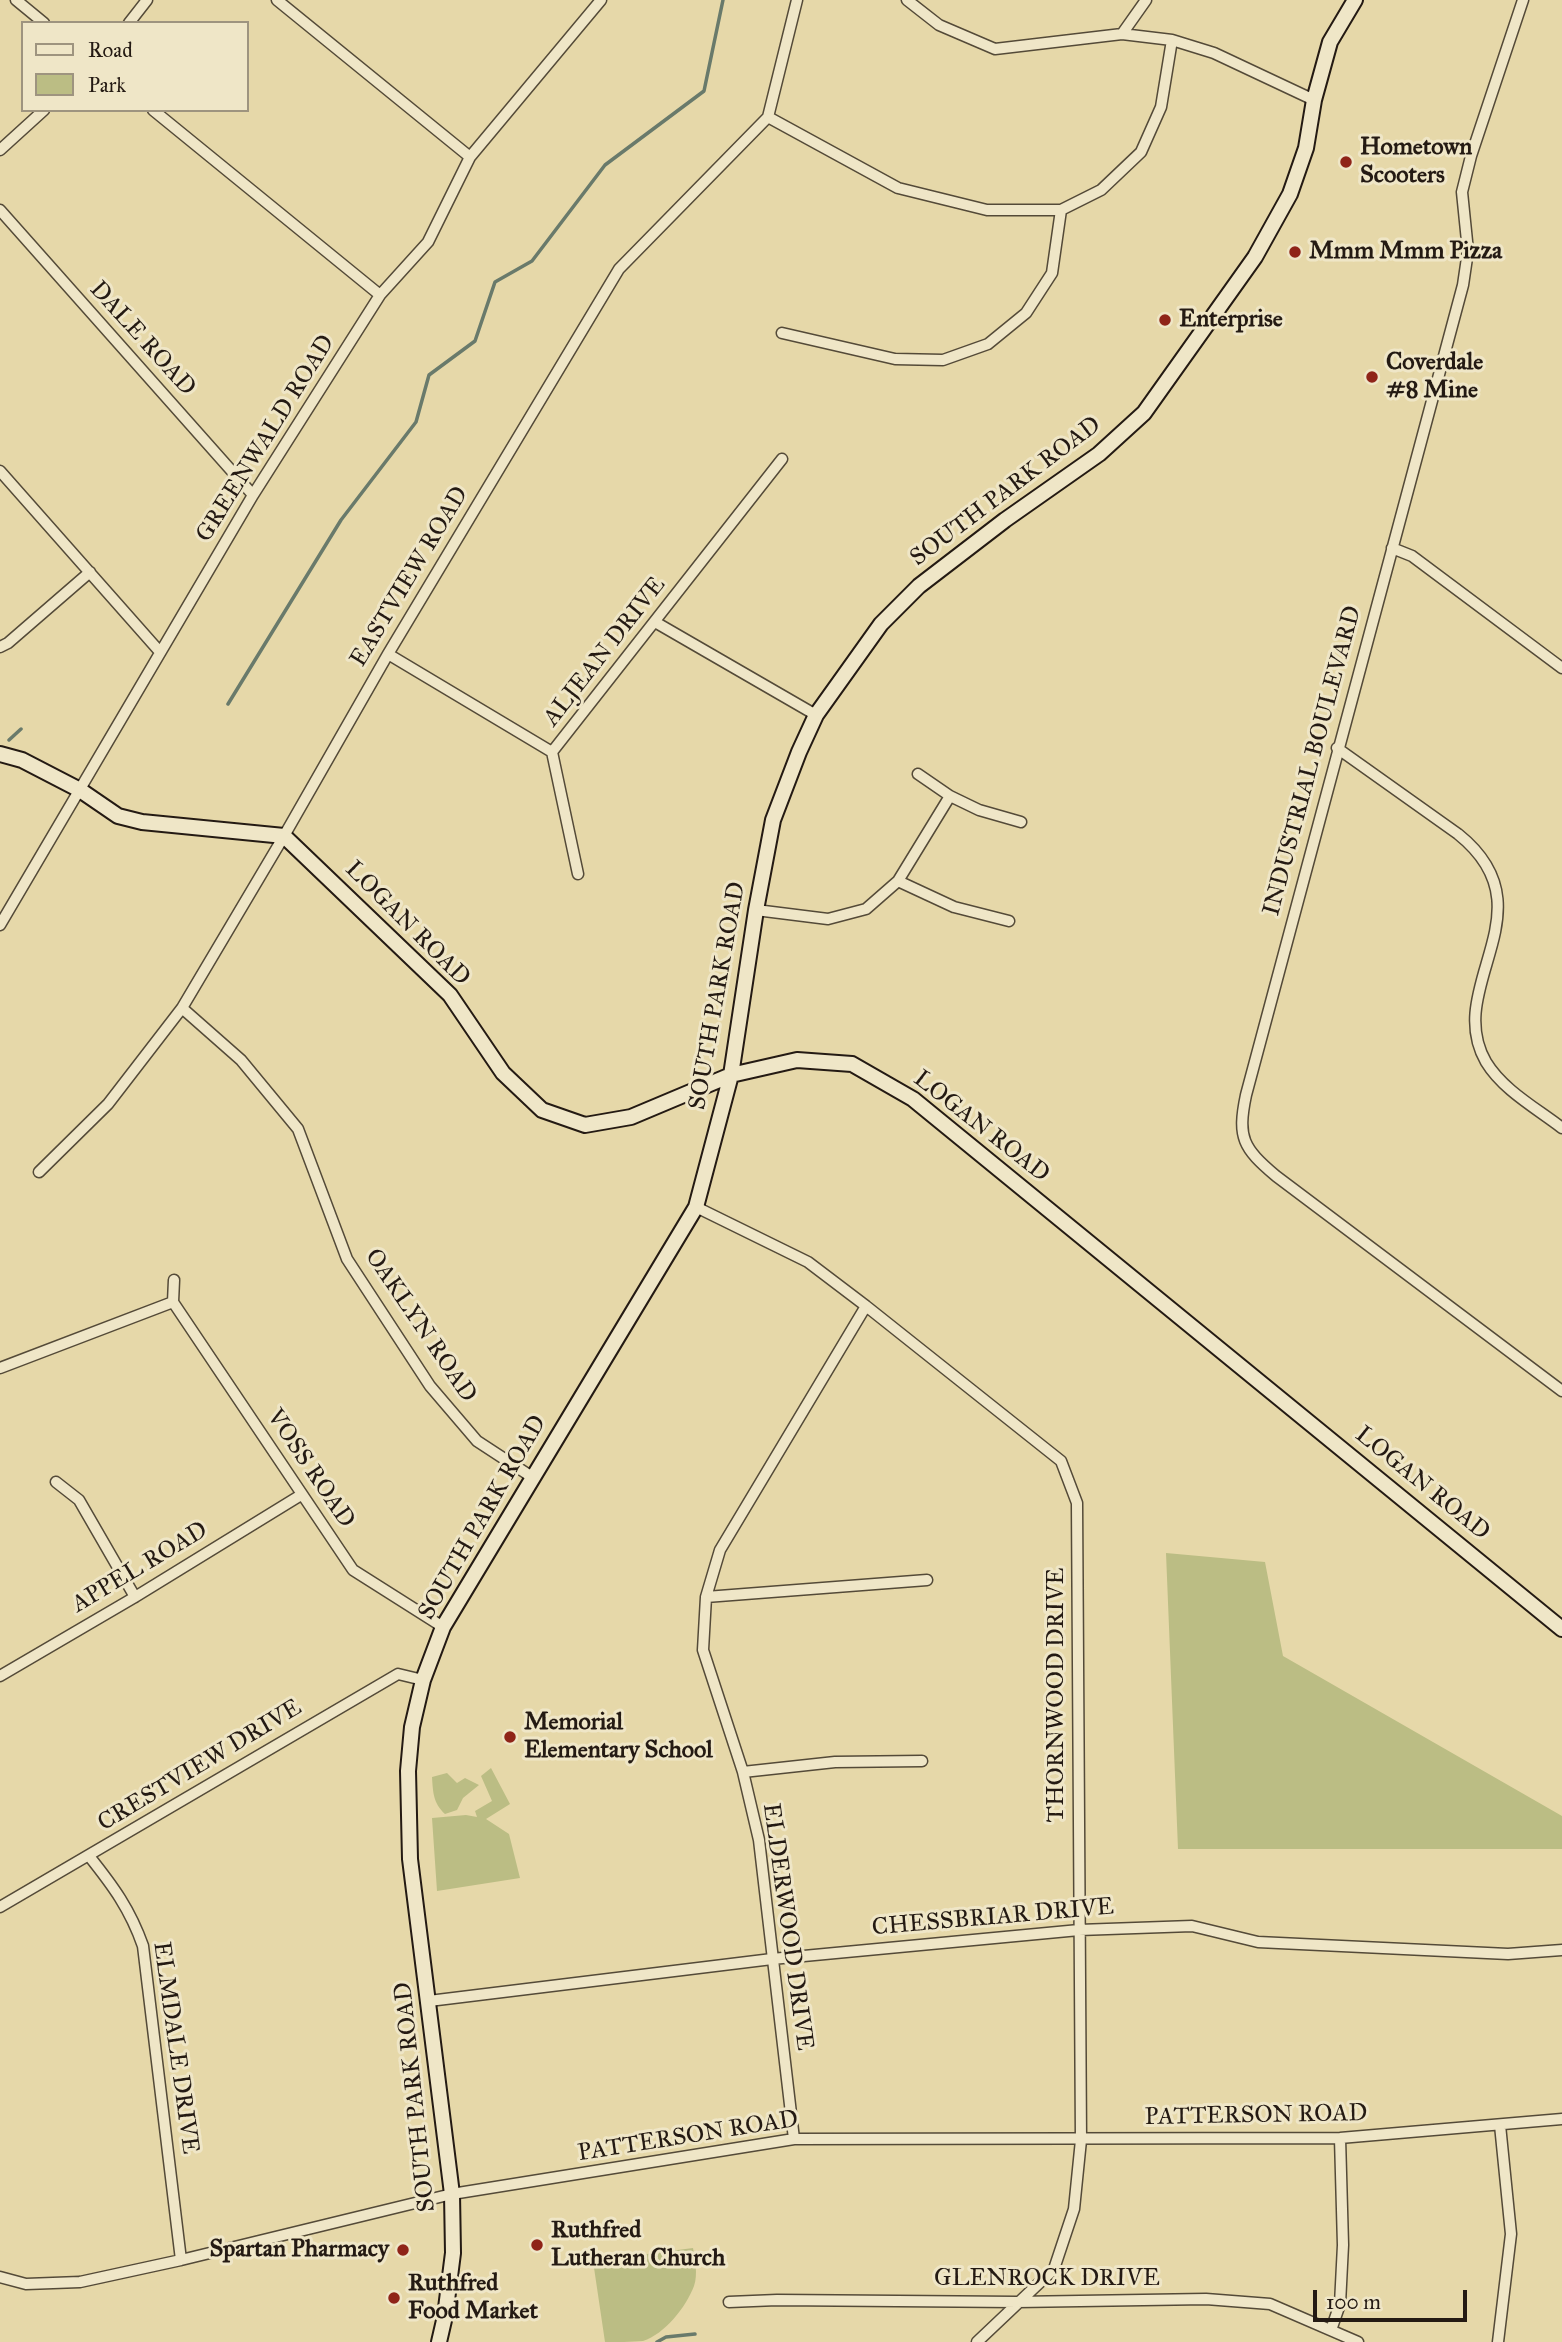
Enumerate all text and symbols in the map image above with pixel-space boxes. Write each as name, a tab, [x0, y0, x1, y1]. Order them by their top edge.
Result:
legend	[21, 21, 248, 112]
text: Road	[88, 37, 133, 63]
text: Park	[88, 72, 126, 98]
place label: Hometown Scooters	[1360, 134, 1472, 190]
marker: Hometown Scooters	[1338, 154, 1354, 170]
place label: Mmm Mmm Pizza	[1309, 238, 1502, 266]
marker: Mmm Mmm Pizza	[1287, 244, 1303, 260]
street label: DALE ROAD	[83, 276, 201, 402]
place label: Enterprise	[1179, 306, 1283, 334]
marker: Enterprise	[1157, 312, 1173, 328]
street label: GREENWALD ROAD	[191, 330, 341, 548]
place label: Coverdale #8 Mine	[1386, 349, 1483, 405]
marker: Coverdale #8 Mine	[1364, 369, 1380, 385]
street label: SOUTH PARK ROAD	[905, 411, 1107, 573]
street label: EASTVIEW ROAD	[345, 482, 475, 672]
street label: ALJEAN DRIVE	[538, 572, 672, 732]
street label: INDUSTRIAL BOULEVARD	[1258, 603, 1368, 919]
street label: LOGAN ROAD	[339, 856, 475, 992]
street label: SOUTH PARK ROAD	[684, 880, 752, 1112]
street label: LOGAN ROAD	[907, 1065, 1055, 1189]
street label: OAKLYN ROAD	[358, 1244, 482, 1408]
street label: VOSS ROAD	[260, 1404, 360, 1534]
street label: SOUTH PARK ROAD	[413, 1411, 553, 1625]
street label: LOGAN ROAD	[1349, 1421, 1495, 1547]
street label: APPEL ROAD	[67, 1516, 213, 1620]
street label: THORNWOOD DRIVE	[1043, 1568, 1071, 1822]
street label: CRESTVIEW DRIVE	[93, 1694, 307, 1838]
place label: Memorial Elementary School	[524, 1709, 713, 1765]
marker: Memorial Elementary School	[502, 1729, 518, 1745]
street label: ELDERWOOD DRIVE	[755, 1801, 819, 2053]
street label: CHESSBRIAR DRIVE	[871, 1893, 1115, 1943]
street label: ELMDALE DRIVE	[146, 1940, 204, 2156]
street label: SOUTH PARK ROAD	[390, 1981, 442, 2213]
street label: PATTERSON ROAD	[1144, 2100, 1368, 2132]
street label: PATTERSON ROAD	[576, 2105, 800, 2169]
place label: Ruthfred Lutheran Church	[551, 2217, 725, 2273]
place label: Spartan Pharmacy	[209, 2236, 389, 2264]
marker: Ruthfred Lutheran Church	[529, 2237, 545, 2253]
marker: Spartan Pharmacy	[395, 2242, 411, 2258]
street label: GLENROCK DRIVE	[934, 2265, 1160, 2293]
place label: Ruthfred Food Market	[408, 2270, 538, 2326]
scale bar	[1317, 2276, 1471, 2320]
text: 100 m	[1326, 2289, 1381, 2315]
marker: Ruthfred Food Market	[386, 2290, 402, 2306]

